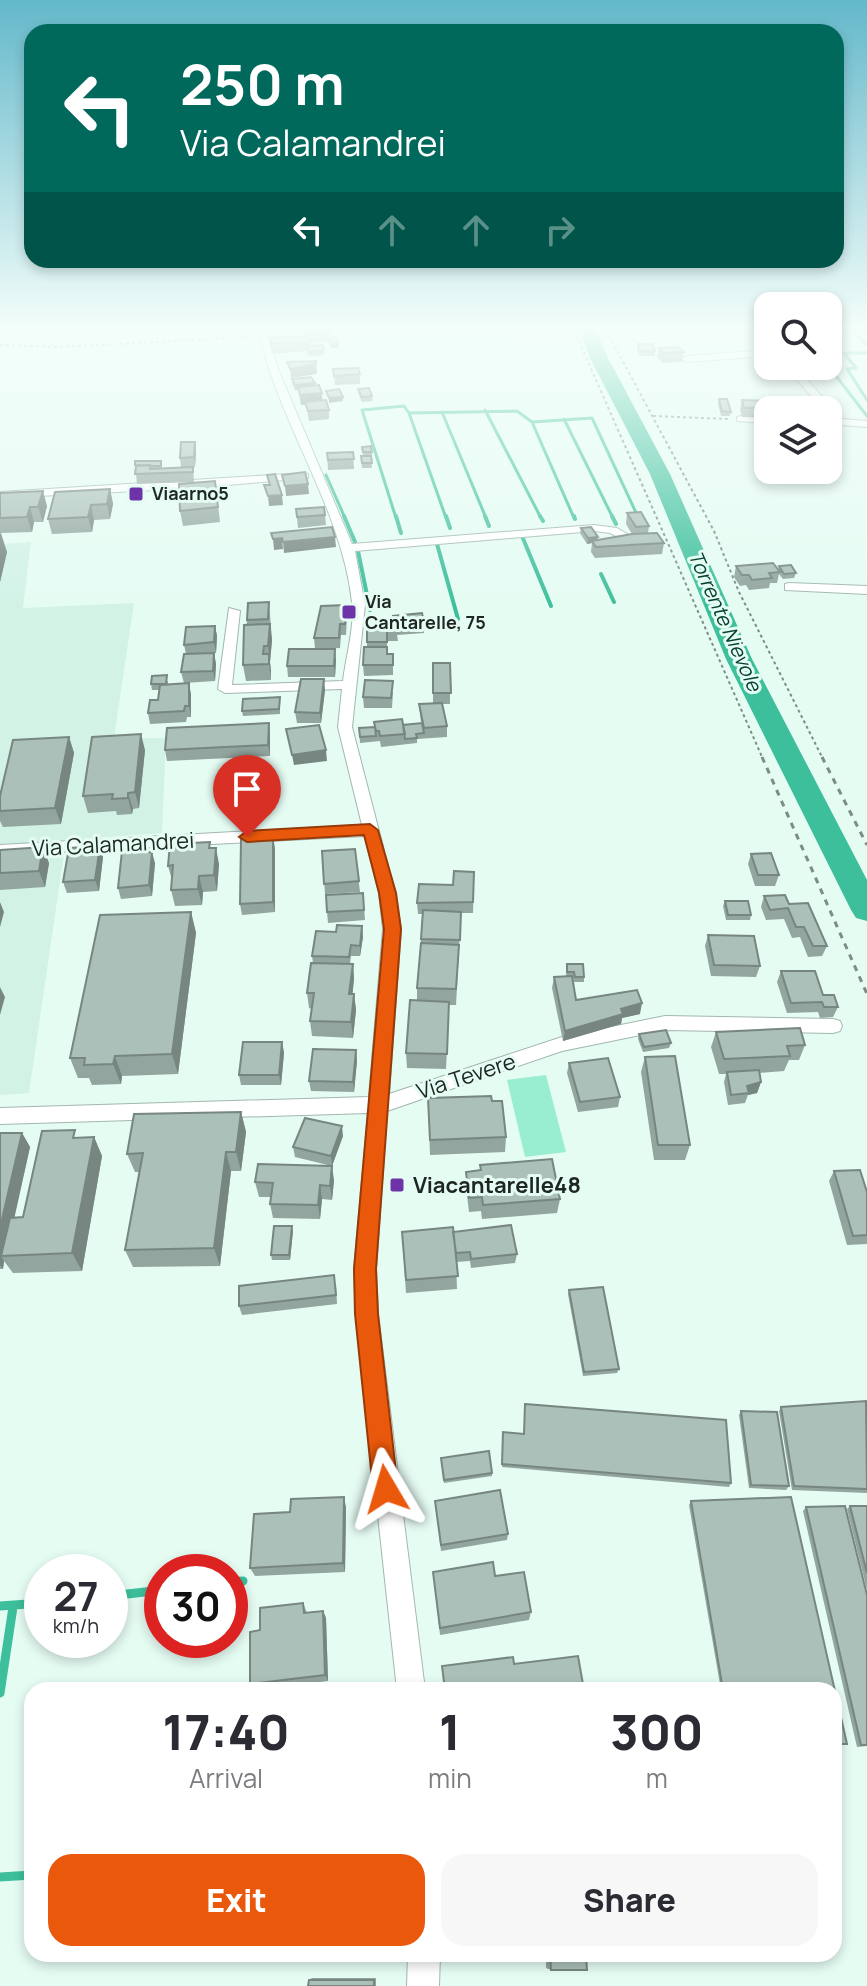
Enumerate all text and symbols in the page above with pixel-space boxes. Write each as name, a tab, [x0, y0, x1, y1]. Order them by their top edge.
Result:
text: 250 m	[180, 45, 345, 122]
icon: left	[48, 56, 152, 160]
text: Via Calamandrei	[180, 118, 446, 167]
icon: left	[286, 208, 330, 252]
icon: ahead	[370, 208, 414, 252]
icon: ahead	[454, 208, 498, 252]
icon: right	[538, 208, 582, 252]
map controls	[754, 292, 842, 484]
button: search	[754, 292, 842, 380]
button: layers	[754, 396, 842, 484]
place label: Viaarno5	[152, 481, 229, 505]
marker: Viaarno5	[127, 485, 145, 503]
water label: Torrente Nievole	[683, 547, 769, 696]
place label: Via Cantarelle, 75	[365, 589, 486, 634]
marker: Via Cantarelle, 75	[340, 603, 358, 621]
pin	[213, 755, 281, 837]
icon: arrive	[225, 767, 269, 811]
street label: Via Calamandrei	[31, 825, 195, 863]
street label: Via Tevere	[413, 1046, 520, 1106]
place label: Viacantarelle48	[413, 1170, 581, 1200]
marker: Viacantarelle48	[388, 1176, 406, 1194]
position arrow	[344, 1447, 428, 1531]
speed limit sign: 30	[144, 1554, 248, 1658]
text: 27	[53, 1568, 99, 1623]
text: km/h	[53, 1612, 99, 1639]
text: 17:40	[163, 1699, 290, 1764]
text: 1	[439, 1699, 461, 1764]
text: 300	[610, 1699, 703, 1764]
text: Arrival	[189, 1760, 263, 1796]
text: min	[428, 1760, 472, 1796]
text: m	[646, 1760, 668, 1796]
button: Exit	[48, 1854, 425, 1946]
button: Share	[441, 1854, 818, 1946]

